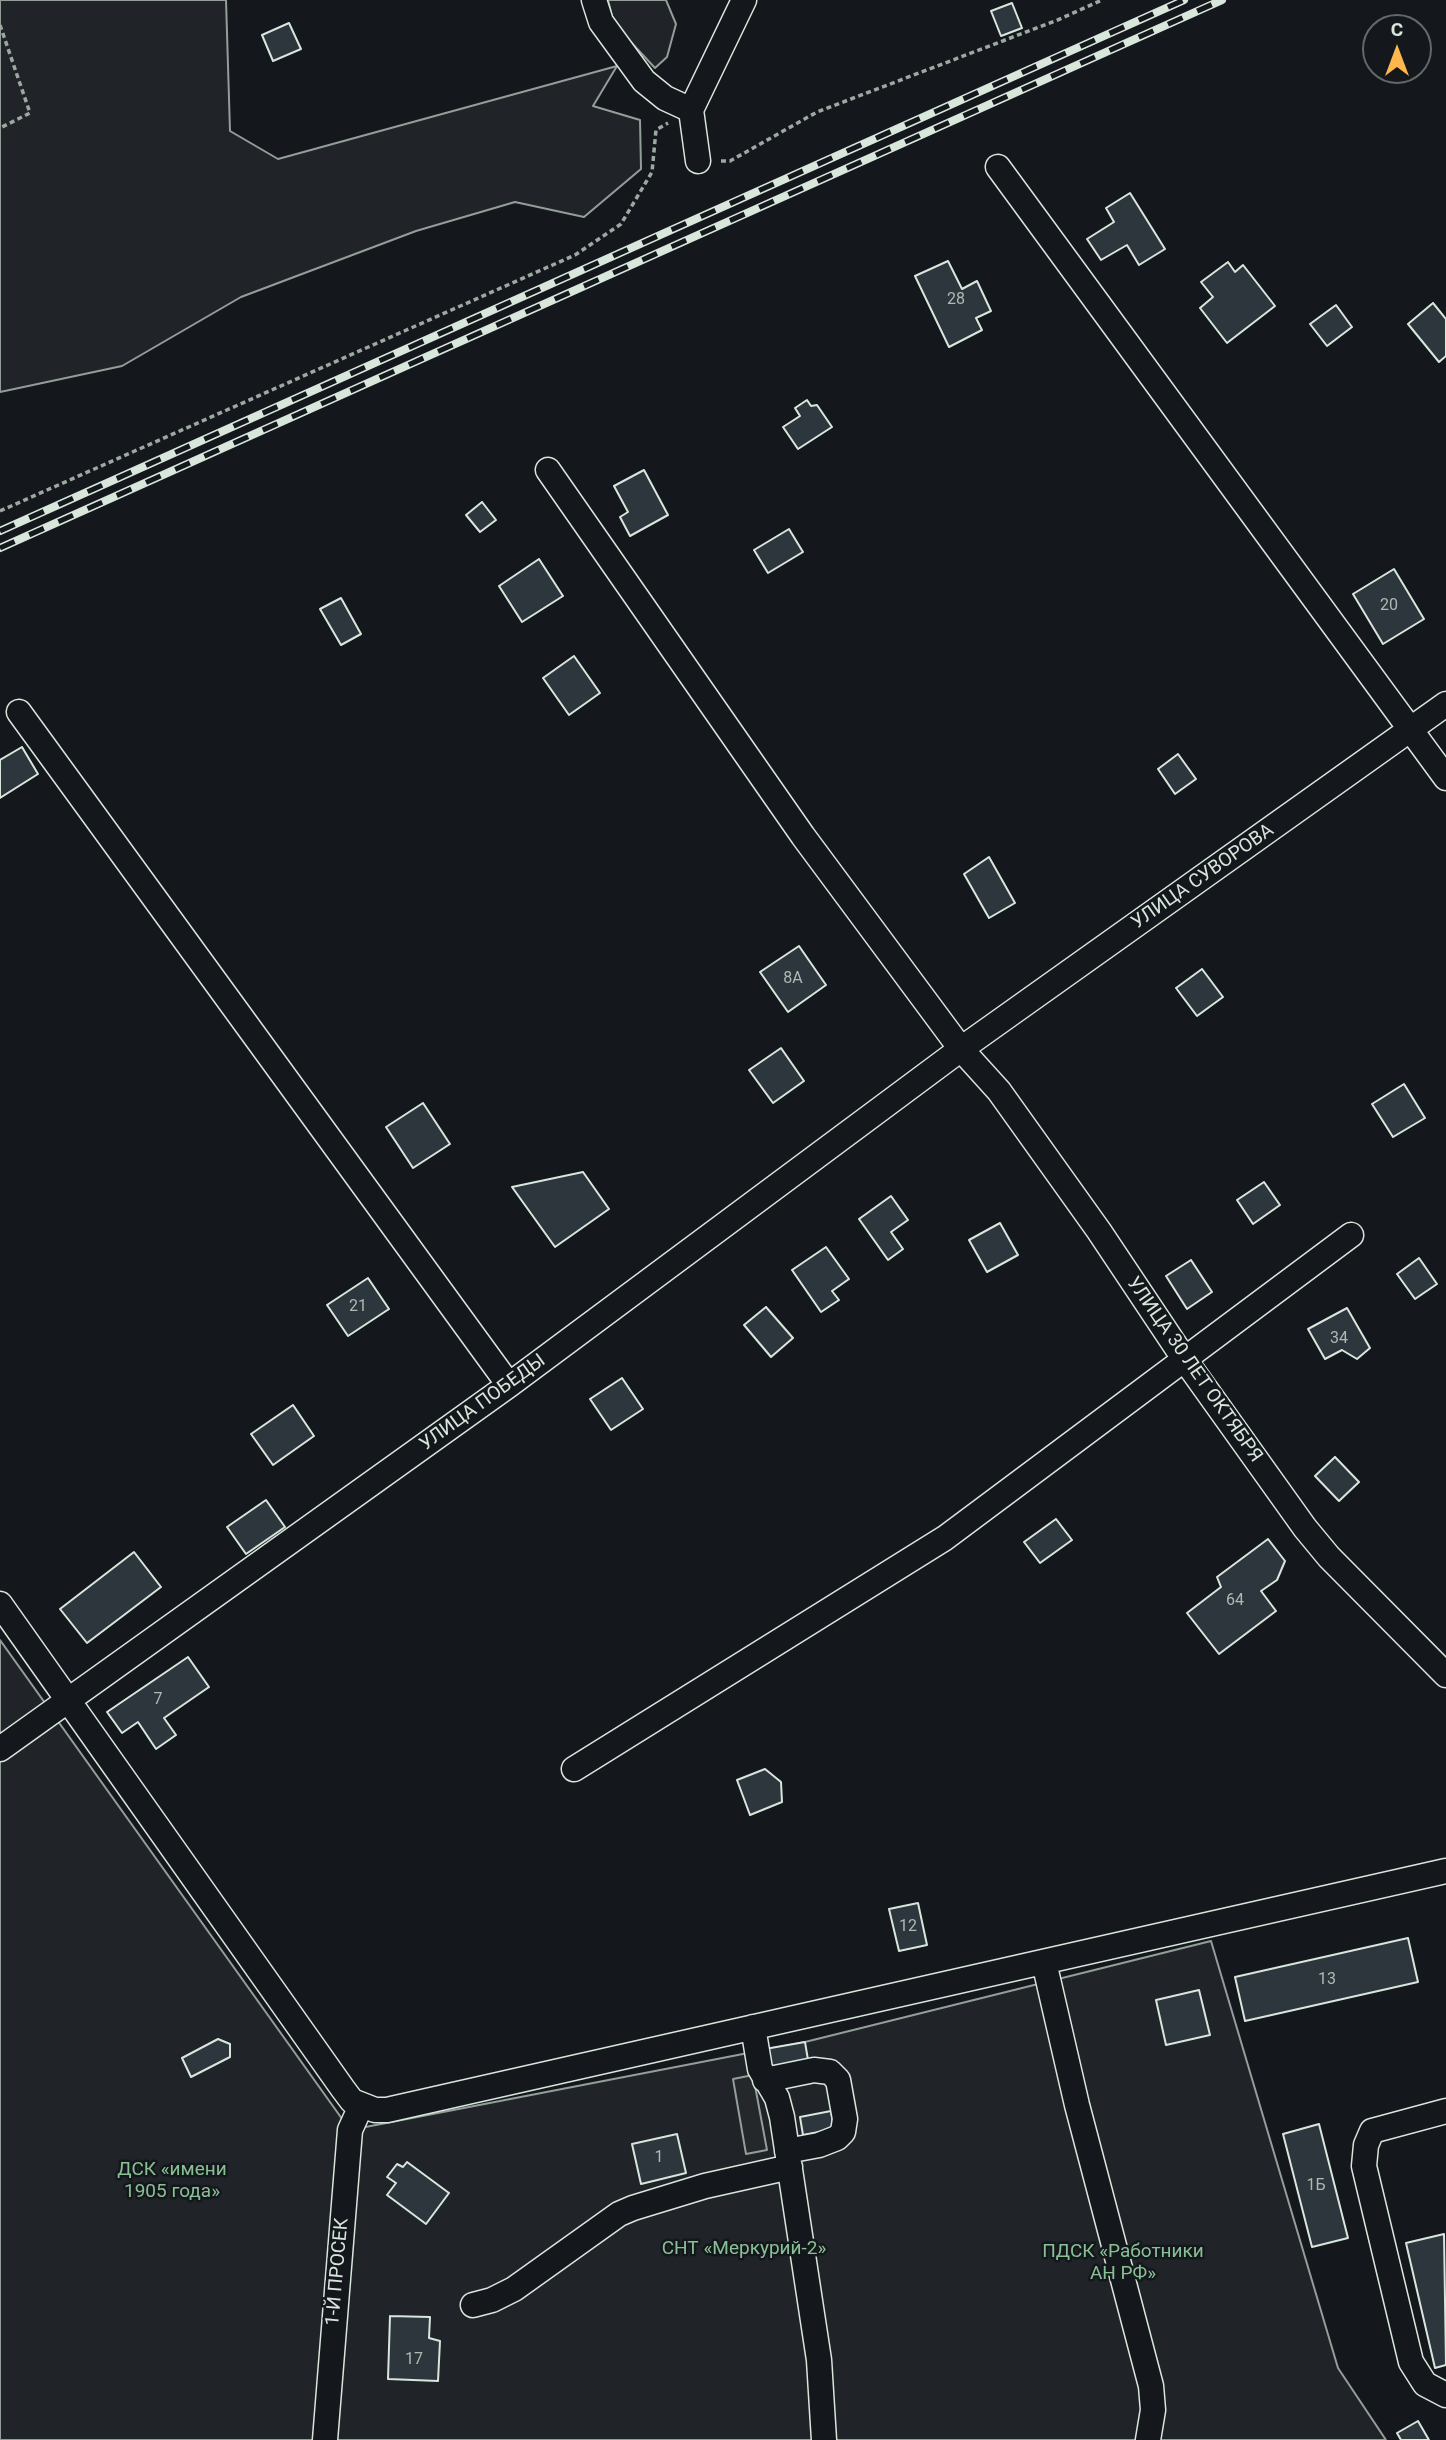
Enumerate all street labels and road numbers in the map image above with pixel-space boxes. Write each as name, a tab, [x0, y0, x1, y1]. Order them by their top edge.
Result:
street label: УЛИЦА СУВОРОВА	[1128, 819, 1278, 935]
street label: УЛИЦА 30 ЛЕТ ОКТЯБРЯ	[1121, 1273, 1267, 1467]
street label: УЛИЦА ПОБЕДЫ	[416, 1350, 550, 1456]
street label: 1-Й ПРОСЕК	[322, 2217, 354, 2327]

